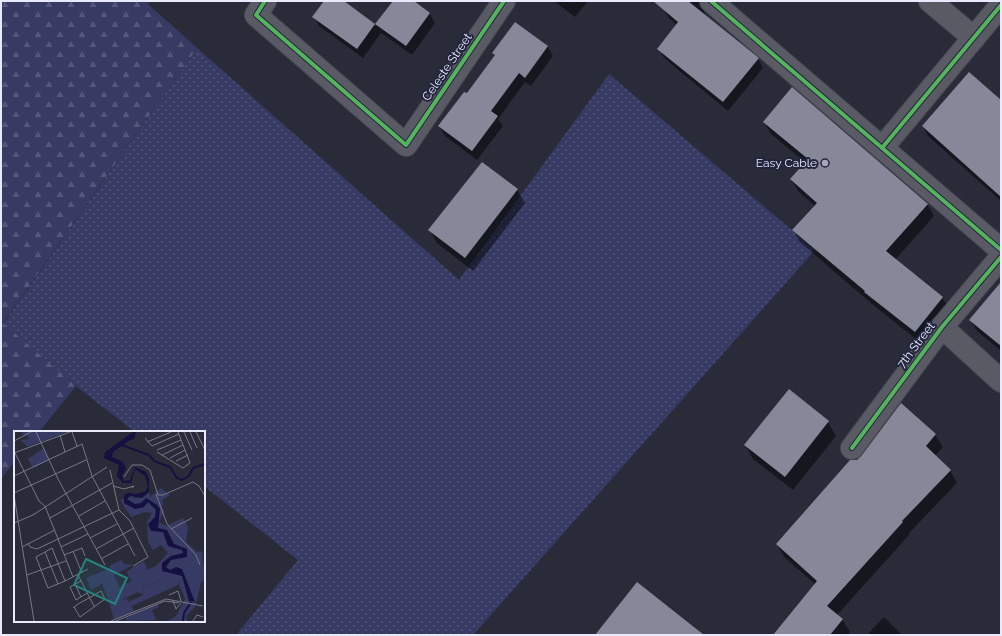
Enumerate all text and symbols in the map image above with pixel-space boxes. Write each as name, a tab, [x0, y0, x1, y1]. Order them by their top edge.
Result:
street label: Celeste Street	[419, 30, 475, 104]
place label: Easy Cable	[756, 156, 817, 170]
marker: Easy Cable	[820, 158, 830, 168]
street label: 7th Street	[894, 319, 938, 371]
inset map	[14, 431, 205, 622]

